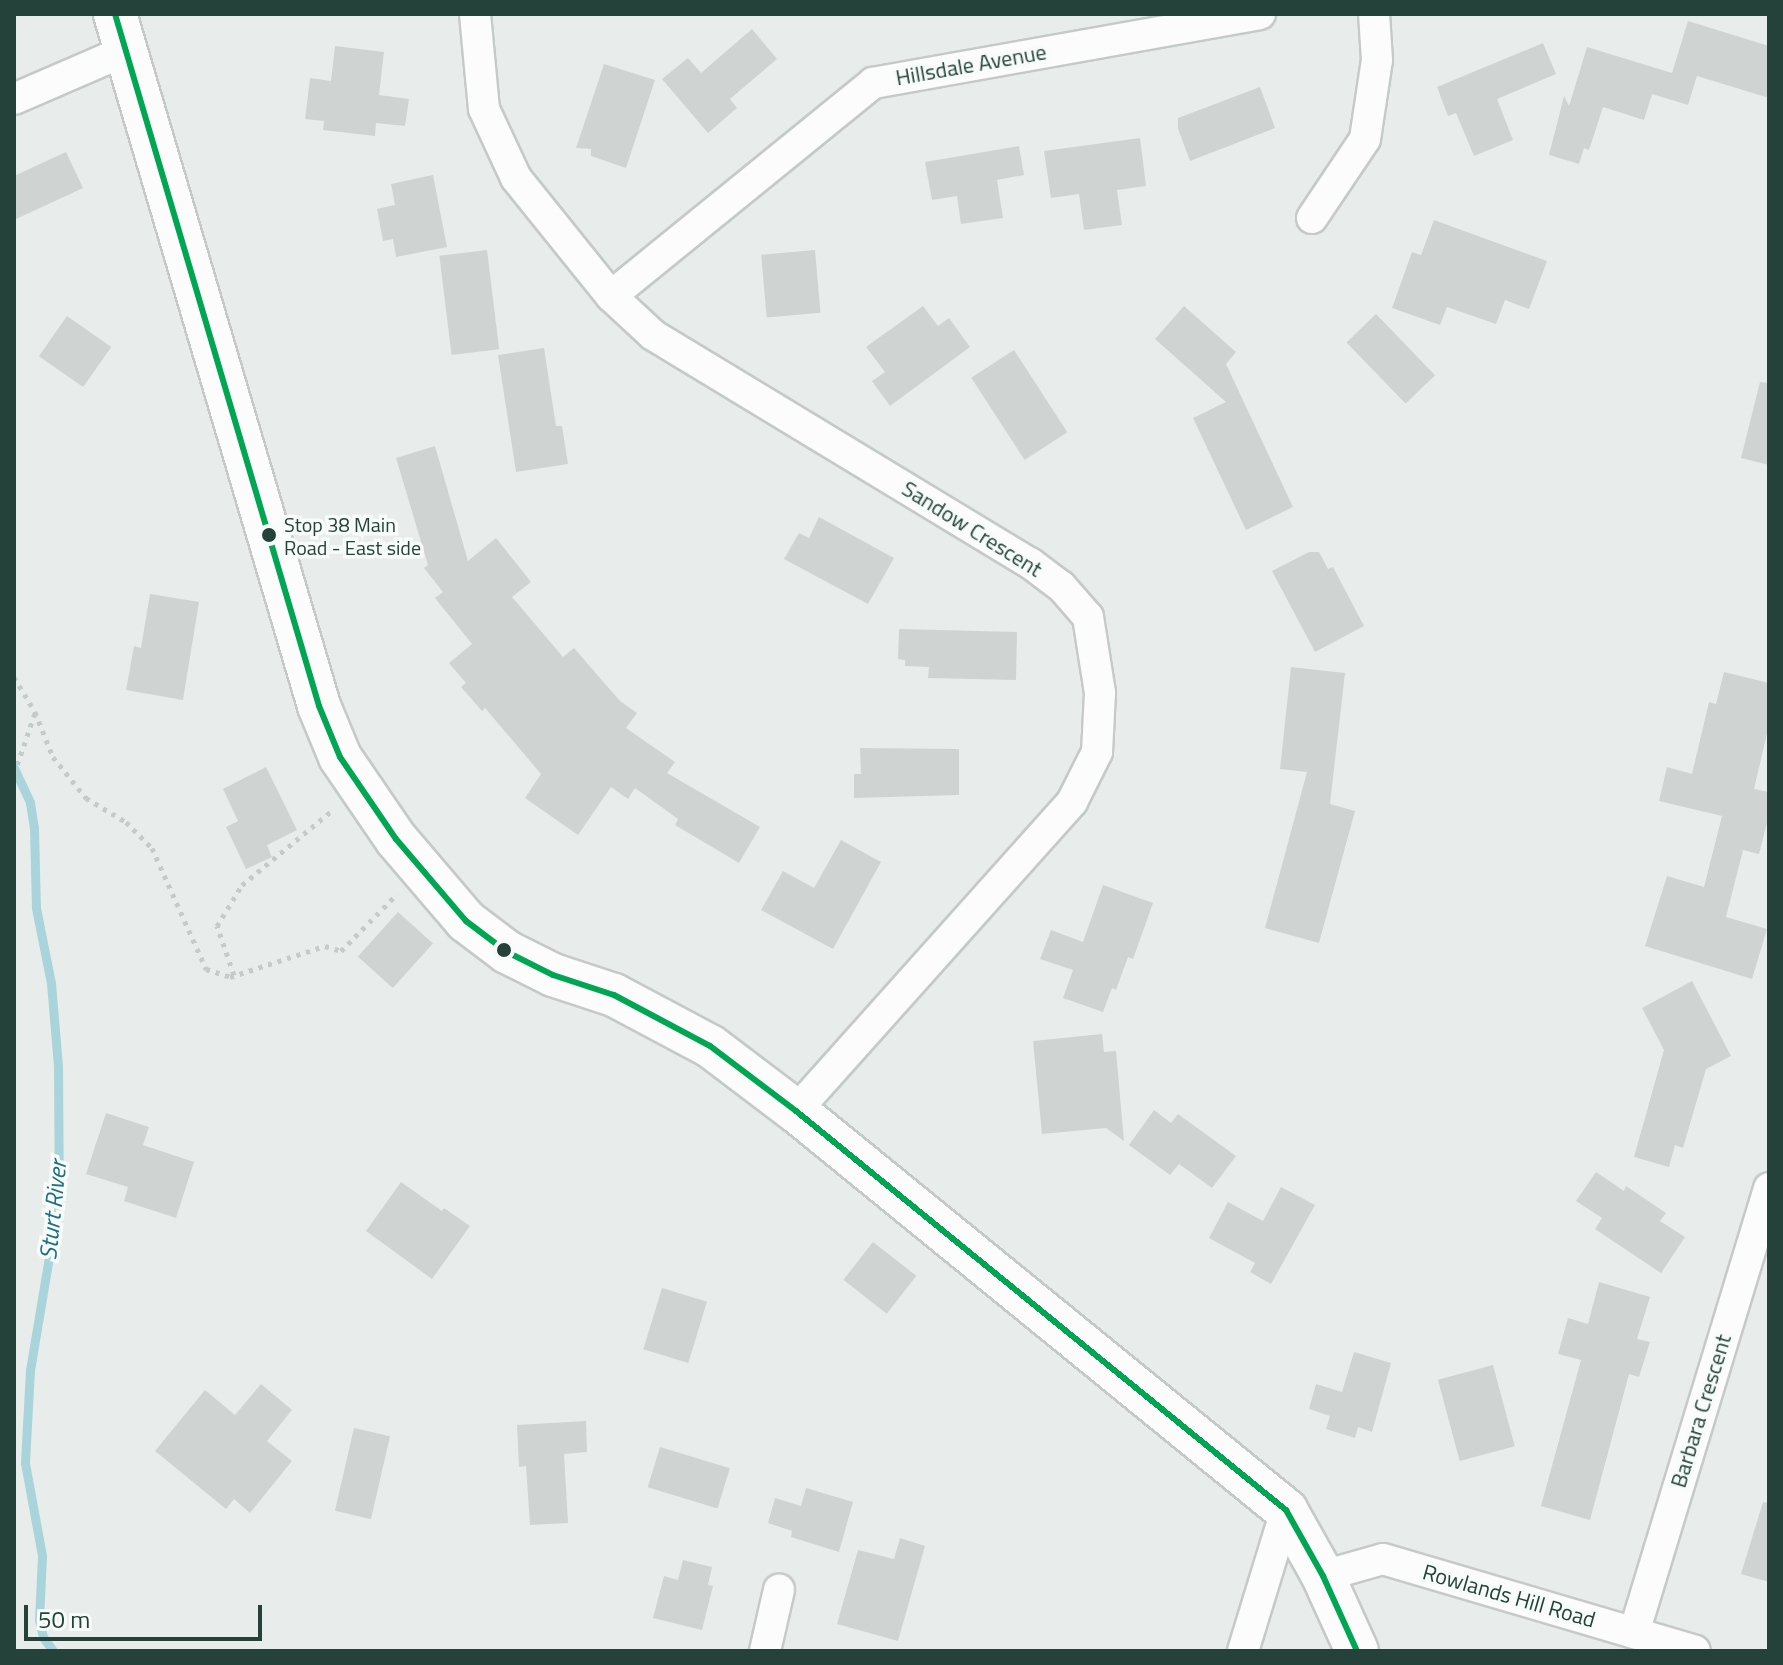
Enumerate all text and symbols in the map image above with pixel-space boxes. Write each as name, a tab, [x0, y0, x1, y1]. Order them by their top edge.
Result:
street label: Hillsdale Avenue	[894, 39, 1048, 91]
street label: Sandow Crescent	[897, 475, 1047, 583]
place label: Stop 38 Main Road - East side	[284, 512, 421, 559]
marker: Stop 38 Main Road - East side	[261, 527, 277, 543]
unlabelled marker	[496, 942, 512, 958]
water label: Sturt River	[33, 1159, 73, 1261]
street label: Barbara Crescent	[1665, 1331, 1737, 1491]
street label: Rowlands Hill Road	[1420, 1559, 1598, 1633]
scale bar	[28, 1589, 266, 1639]
text: 50 m	[38, 1601, 90, 1637]

